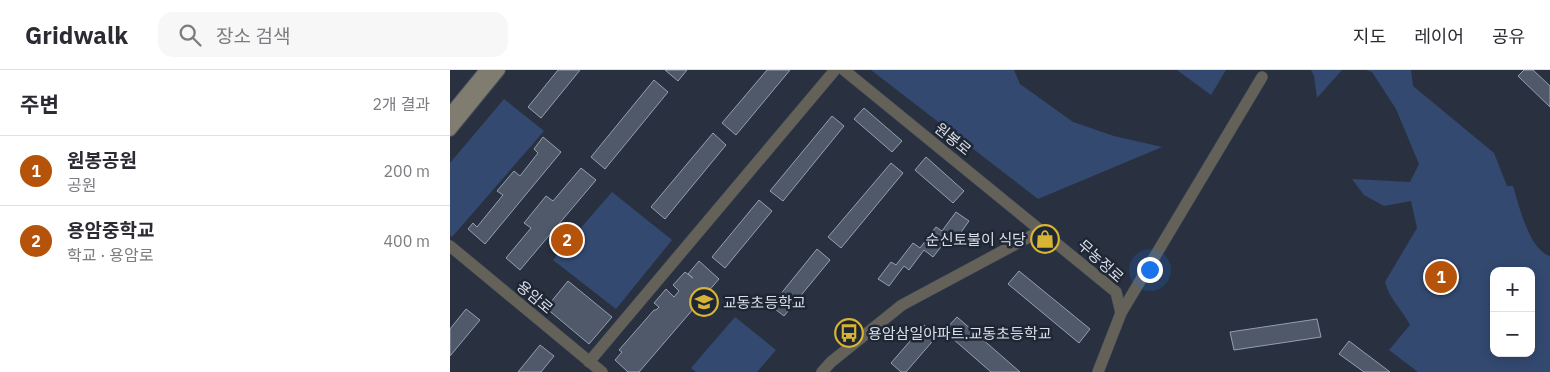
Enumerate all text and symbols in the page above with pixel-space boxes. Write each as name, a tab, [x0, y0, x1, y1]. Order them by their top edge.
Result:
search box	[158, 12, 508, 57]
text: Gridwalk	[25, 19, 128, 51]
icon: search	[176, 21, 204, 49]
text: 장소 검색	[216, 24, 290, 48]
text: 지도	[1353, 25, 1386, 48]
text: 레이어	[1414, 25, 1464, 48]
text: 공유	[1492, 25, 1525, 48]
text: 주변	[20, 90, 59, 118]
text: 2개 결과	[372, 94, 430, 114]
street label: 원봉로	[931, 119, 975, 159]
text: 원봉공원	[67, 148, 137, 172]
text: 1	[31, 161, 41, 181]
text: 200 m	[383, 161, 430, 181]
text: 공원	[67, 175, 96, 195]
text: 용암중학교	[67, 218, 154, 242]
pin: 2	[551, 221, 583, 259]
shop icon: 순신토불이 식당	[1030, 224, 1060, 254]
place label: 순신토불이 식당	[926, 230, 1026, 249]
text: 2	[31, 231, 41, 251]
text: 400 m	[383, 231, 430, 251]
street label: 무농정로	[1074, 235, 1128, 287]
text: 학교 · 용암로	[67, 245, 153, 265]
your location	[1137, 257, 1163, 283]
pin: 1	[1425, 258, 1457, 296]
map controls	[1490, 267, 1535, 357]
button: +	[1490, 267, 1535, 312]
street label: 용암로	[513, 276, 557, 318]
school or university icon: 교동초등학교	[689, 287, 719, 317]
place label: 교동초등학교	[723, 293, 806, 312]
button: −	[1490, 312, 1535, 357]
bus stop icon: 용암삼일아파트.교동초등학교	[834, 318, 864, 348]
place label: 용암삼일아파트.교동초등학교	[868, 324, 1051, 343]

